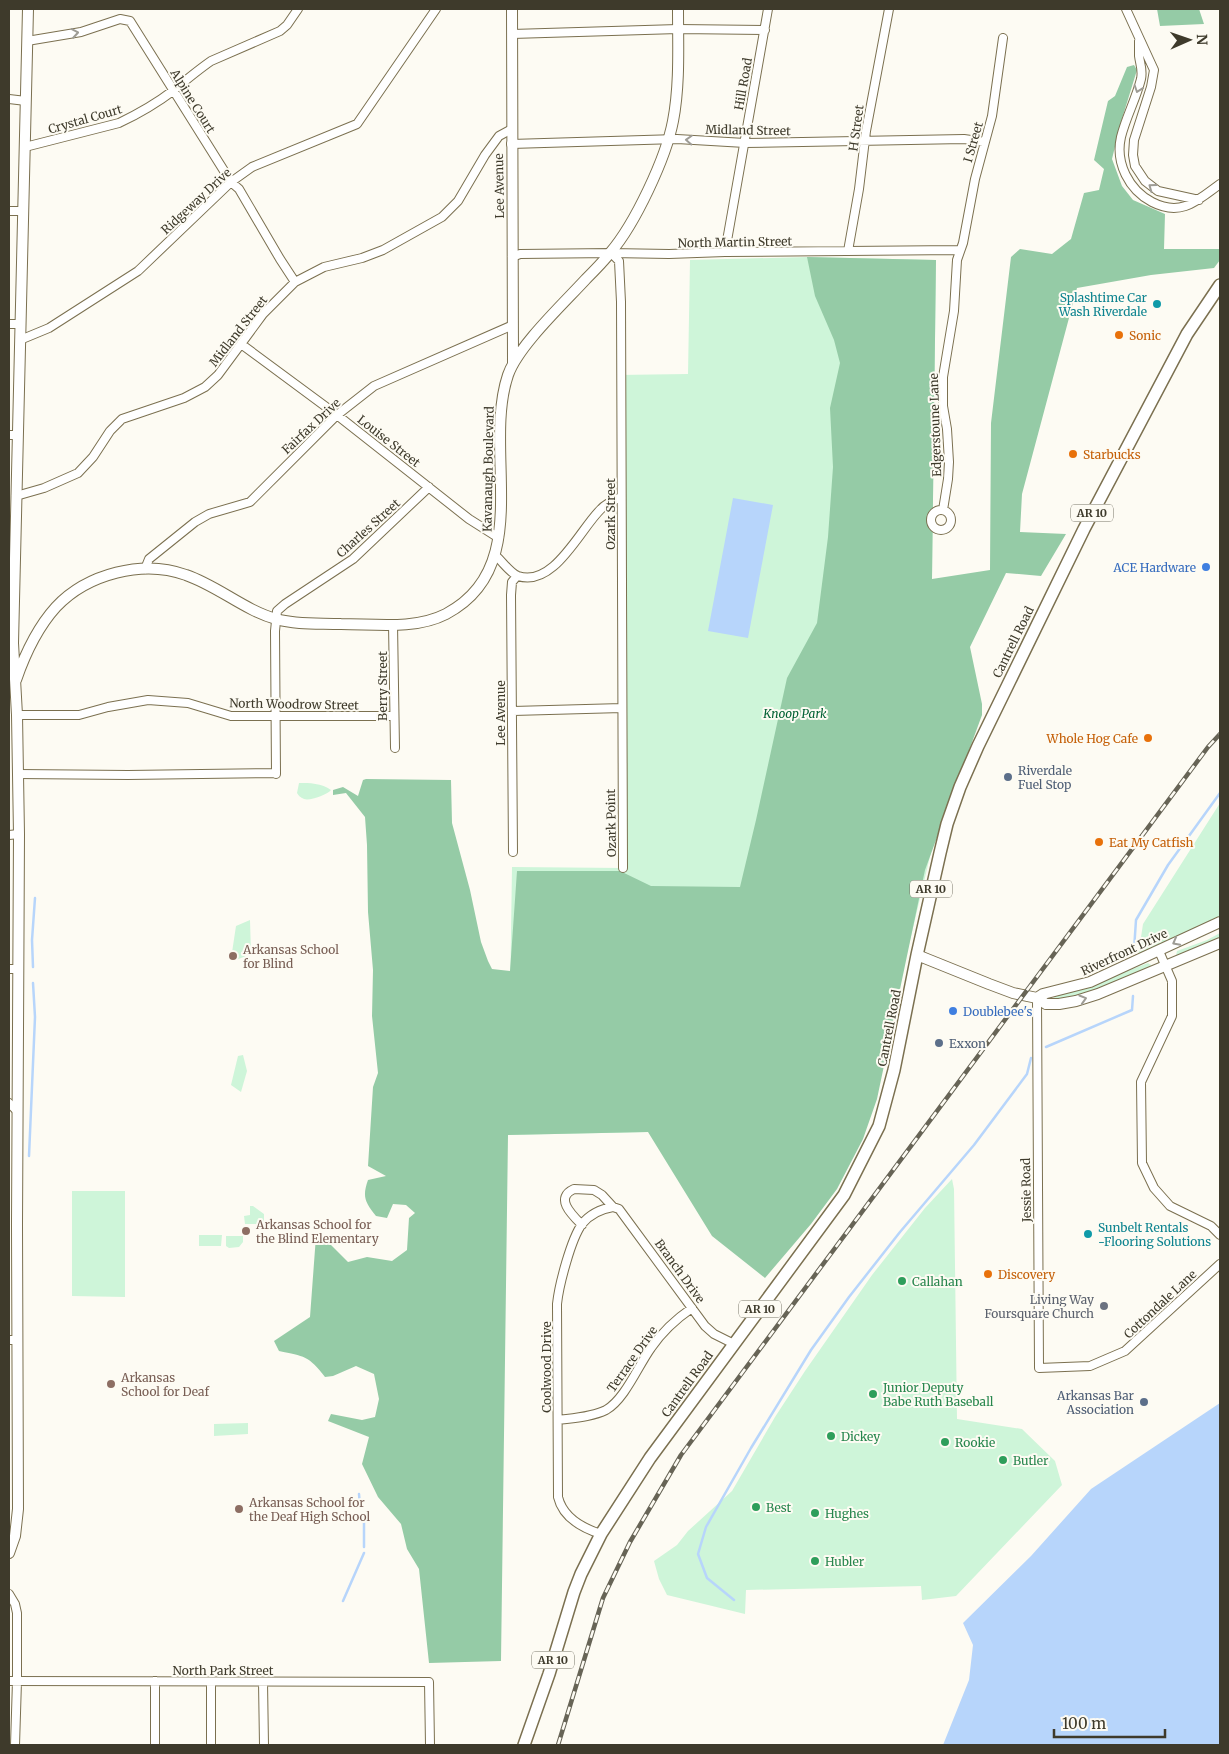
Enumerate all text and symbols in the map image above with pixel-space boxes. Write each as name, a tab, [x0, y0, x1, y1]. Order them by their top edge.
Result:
north arrow	[1164, 15, 1214, 65]
one-way arrow	[71, 29, 79, 39]
text: N	[1193, 34, 1211, 45]
street label: Hill Road	[731, 57, 755, 111]
street label: Alpine Court	[167, 65, 219, 136]
one-way arrow	[1133, 84, 1143, 92]
street label: Crystal Court	[46, 101, 124, 137]
street label: H Street	[845, 103, 867, 152]
street label: I Street	[960, 120, 986, 164]
street label: Midland Street	[705, 122, 791, 138]
one-way arrow	[685, 134, 693, 145]
street label: Lee Avenue	[491, 153, 507, 219]
street label: Ridgeway Drive	[158, 165, 234, 237]
one-way arrow	[1148, 184, 1158, 193]
street label: North Martin Street	[678, 233, 793, 250]
place label: Splashtime Car Wash Riverdale	[1058, 290, 1148, 319]
street label: Midland Street	[206, 292, 270, 369]
marker: Splashtime Car Wash Riverdale	[1151, 298, 1163, 310]
place label: Sonic	[1129, 328, 1161, 343]
marker: Sonic	[1113, 329, 1125, 341]
street label: Edgerstoune Lane	[926, 373, 944, 477]
street label: Fairfax Drive	[279, 395, 343, 457]
street label: Kavanaugh Boulevard	[479, 406, 497, 532]
street label: Louise Street	[355, 412, 424, 470]
place label: Starbucks	[1083, 447, 1141, 462]
marker: Starbucks	[1067, 448, 1079, 460]
street label: Ozark Street	[603, 478, 618, 550]
street label: Charles Street	[333, 495, 403, 560]
road number: AR 10	[1071, 504, 1113, 522]
place label: ACE Hardware	[1112, 560, 1196, 575]
marker: ACE Hardware	[1200, 561, 1212, 573]
street label: Cantrell Road	[989, 604, 1037, 680]
street label: Berry Street	[375, 651, 390, 721]
street label: Lee Avenue	[493, 680, 508, 746]
street label: North Woodrow Street	[229, 695, 359, 713]
park label: Knoop Park	[762, 706, 827, 721]
place label: Whole Hog Cafe	[1046, 731, 1138, 746]
marker: Whole Hog Cafe	[1142, 732, 1154, 744]
place label: Riverdale Fuel Stop	[1018, 763, 1072, 792]
marker: Riverdale Fuel Stop	[1002, 771, 1014, 783]
street label: Ozark Point	[603, 788, 619, 857]
place label: Eat My Catfish	[1109, 835, 1194, 850]
marker: Eat My Catfish	[1093, 836, 1105, 848]
road number: AR 10	[910, 881, 952, 898]
street label: Riverfront Drive	[1078, 925, 1170, 979]
one-way arrow	[1172, 936, 1181, 946]
place label: Arkansas School for Blind	[242, 942, 339, 971]
marker: Arkansas School for Blind	[227, 950, 239, 962]
street label: Cantrell Road	[874, 988, 904, 1068]
one-way arrow	[1078, 995, 1086, 1005]
place label: Doublebee's	[963, 1004, 1032, 1019]
marker: Doublebee's	[947, 1005, 959, 1017]
place label: Exxon	[949, 1036, 986, 1051]
marker: Exxon	[933, 1037, 945, 1049]
street label: Jessie Road	[1018, 1158, 1034, 1223]
place label: Arkansas School for the Blind Elementary	[255, 1217, 379, 1246]
place label: Sunbelt Rentals -Flooring Solutions	[1098, 1220, 1211, 1249]
marker: Arkansas School for the Blind Elementary	[240, 1225, 252, 1237]
marker: Sunbelt Rentals -Flooring Solutions	[1082, 1228, 1094, 1240]
street label: Branch Drive	[652, 1236, 708, 1306]
street label: Cottondale Lane	[1121, 1266, 1199, 1342]
place label: Discovery	[998, 1267, 1055, 1282]
marker: Discovery	[982, 1268, 994, 1280]
place label: Callahan	[912, 1274, 963, 1289]
marker: Callahan	[896, 1275, 908, 1287]
place label: Living Way Foursquare Church	[984, 1292, 1094, 1321]
road number: AR 10	[739, 1300, 781, 1318]
marker: Living Way Foursquare Church	[1098, 1300, 1110, 1312]
street label: Coolwood Drive	[539, 1321, 554, 1413]
street label: Terrace Drive	[604, 1323, 660, 1395]
street label: Cantrell Road	[658, 1348, 716, 1420]
place label: Arkansas School for Deaf	[120, 1370, 209, 1399]
marker: Arkansas School for Deaf	[105, 1378, 117, 1390]
place label: Junior Deputy Babe Ruth Baseball	[882, 1380, 994, 1409]
marker: Junior Deputy Babe Ruth Baseball	[867, 1388, 879, 1400]
place label: Arkansas Bar Association	[1056, 1388, 1135, 1417]
marker: Arkansas Bar Association	[1138, 1396, 1150, 1408]
place label: Dickey	[841, 1429, 880, 1444]
marker: Dickey	[825, 1430, 837, 1442]
place label: Rookie	[955, 1435, 995, 1450]
marker: Rookie	[939, 1436, 951, 1448]
place label: Butler	[1013, 1453, 1049, 1468]
marker: Butler	[997, 1454, 1009, 1466]
place label: Arkansas School for the Deaf High School	[248, 1495, 371, 1524]
place label: Best	[766, 1500, 792, 1515]
marker: Best	[750, 1501, 762, 1513]
marker: Arkansas School for the Deaf High School	[233, 1503, 245, 1515]
place label: Hughes	[825, 1506, 869, 1521]
marker: Hughes	[809, 1507, 821, 1519]
place label: Hubler	[825, 1554, 865, 1569]
marker: Hubler	[809, 1555, 821, 1567]
road number: AR 10	[532, 1652, 574, 1668]
street label: North Park Street	[173, 1663, 274, 1678]
scale bar	[1054, 1706, 1165, 1738]
text: 100 m	[1062, 1714, 1106, 1733]

